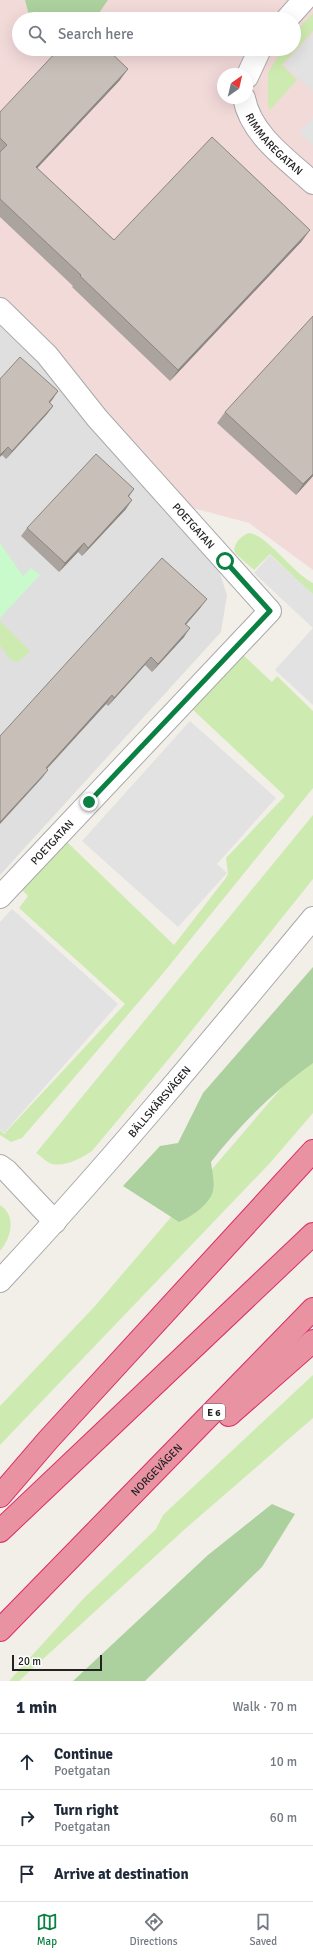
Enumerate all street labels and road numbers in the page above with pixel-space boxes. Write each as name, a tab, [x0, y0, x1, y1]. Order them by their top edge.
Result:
street label: RIMMAREGATAN	[243, 111, 305, 178]
street label: POETGATAN	[169, 501, 217, 552]
street label: POETGATAN	[28, 817, 77, 868]
street label: BÄLLSKÄRSVÄGEN	[126, 1064, 194, 1140]
road number: E 6	[203, 1404, 225, 1420]
street label: NORGEVÄGEN	[128, 1441, 185, 1499]

